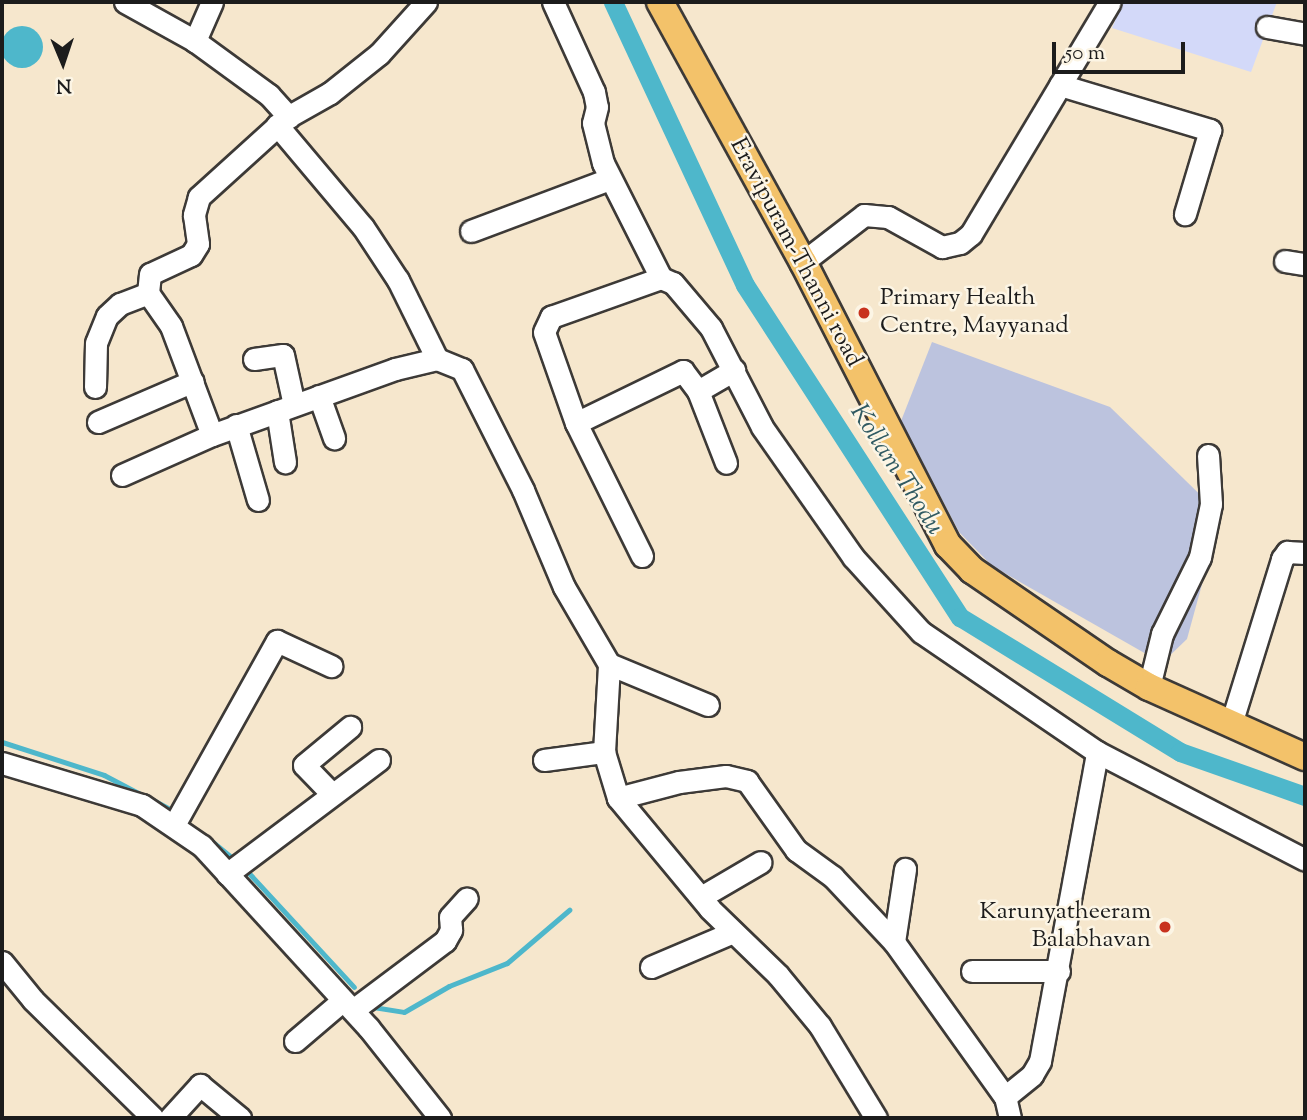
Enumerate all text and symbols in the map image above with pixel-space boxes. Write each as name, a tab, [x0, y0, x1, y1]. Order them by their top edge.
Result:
north arrow	[28, 28, 98, 98]
scale bar	[1055, 28, 1188, 72]
text: 50 m	[1065, 39, 1105, 69]
text: N	[56, 71, 72, 98]
street label: Eravipuram-Thanni road	[722, 134, 868, 372]
place label: Primary Health Centre, Mayyanad	[880, 285, 1069, 341]
marker: Primary Health Centre, Mayyanad	[854, 303, 874, 323]
water label: Kollam Thodu	[842, 399, 950, 541]
place label: Karunyatheeram Balabhavan	[979, 899, 1151, 955]
marker: Karunyatheeram Balabhavan	[1157, 919, 1173, 935]

